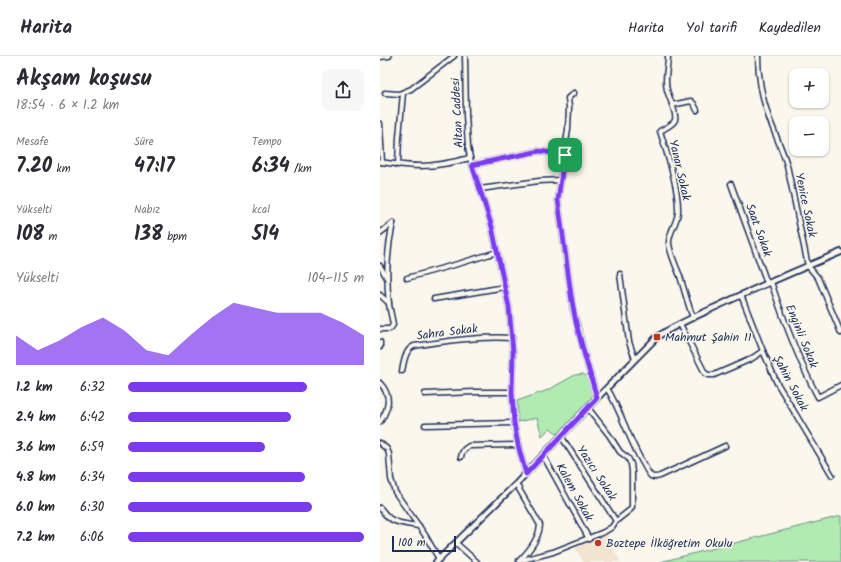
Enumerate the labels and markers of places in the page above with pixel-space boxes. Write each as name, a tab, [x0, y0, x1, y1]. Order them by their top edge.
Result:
pin	[548, 138, 582, 172]
place label: Mahmut Şahin 11	[665, 328, 752, 347]
marker: Mahmut Şahin 11	[652, 332, 662, 342]
place label: Boztepe İlköğretim Okulu	[606, 534, 733, 553]
marker: Boztepe İlköğretim Okulu	[593, 538, 603, 548]

